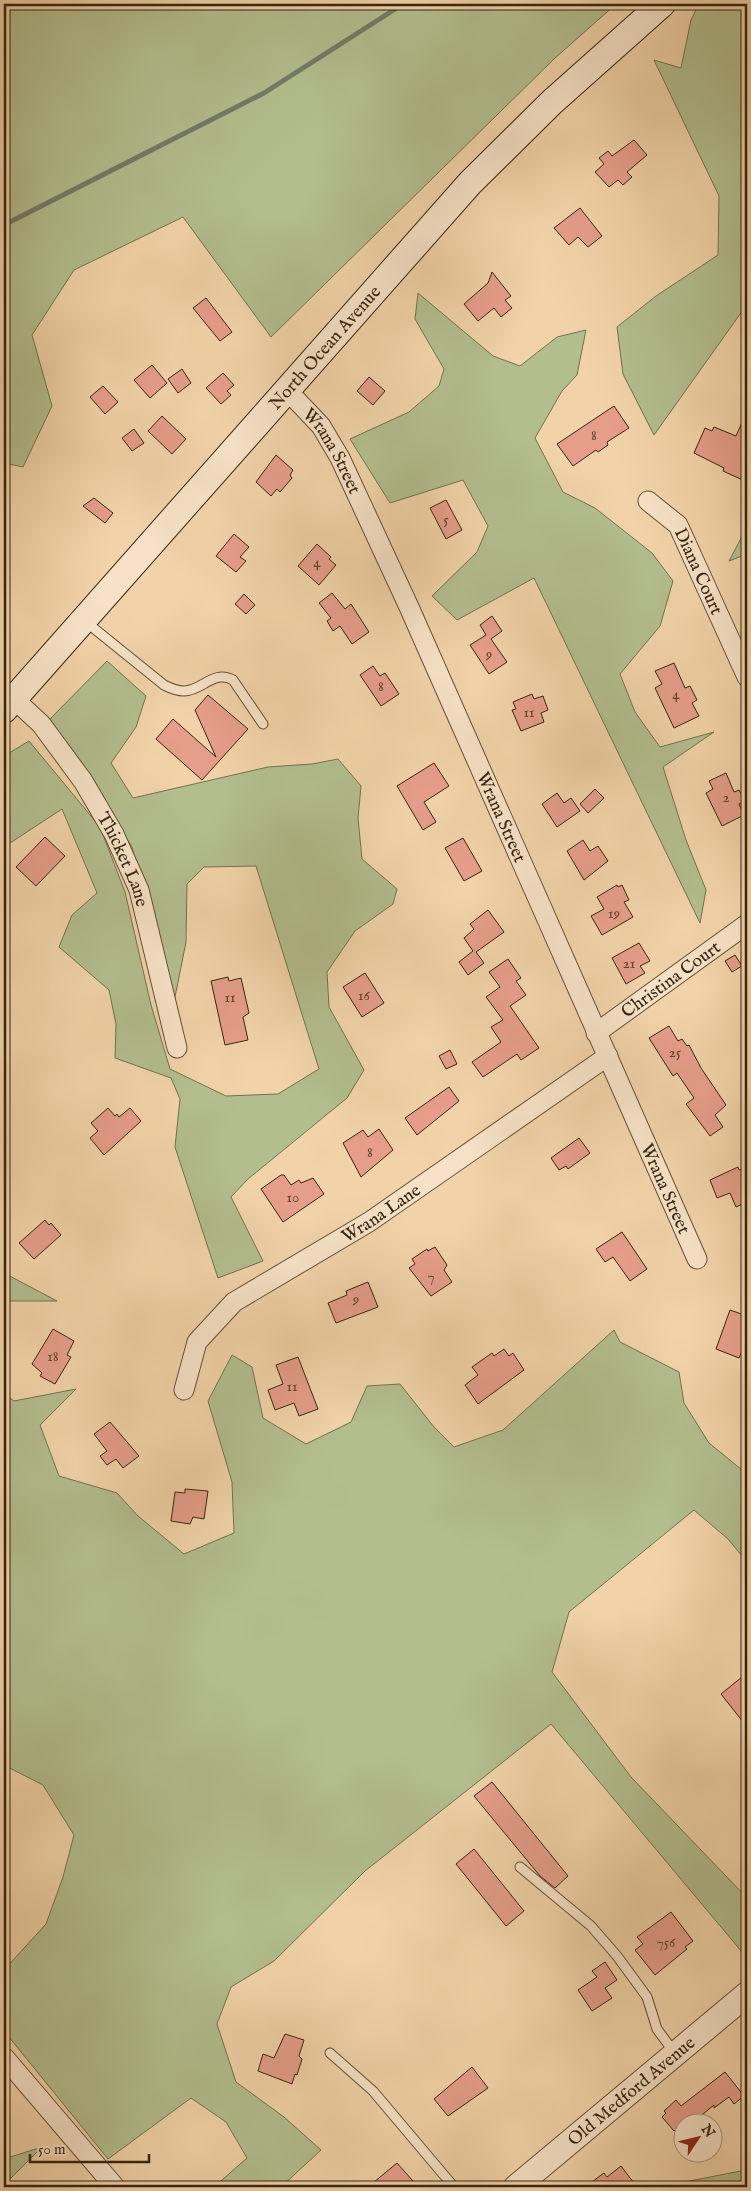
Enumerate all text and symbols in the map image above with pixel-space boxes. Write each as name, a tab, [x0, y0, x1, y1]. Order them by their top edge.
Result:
street label: North Ocean Avenue	[265, 281, 387, 415]
street label: Wrana Street	[297, 404, 365, 498]
house number: 8	[591, 426, 597, 445]
house number: 5	[443, 510, 449, 529]
street label: Diana Court	[668, 525, 727, 619]
house number: 4	[313, 553, 321, 572]
house number: 9	[485, 645, 492, 664]
house number: 8	[378, 677, 384, 696]
house number: 4	[672, 685, 680, 704]
house number: 11	[523, 703, 535, 722]
street label: Wrana Street	[470, 769, 530, 867]
house number: 2	[722, 788, 730, 807]
street label: Thicket Lane	[91, 808, 153, 909]
house number: 19	[608, 904, 620, 923]
street label: Christina Court	[617, 937, 726, 1024]
house number: 21	[623, 954, 635, 973]
house number: 16	[358, 986, 371, 1005]
house number: 11	[224, 988, 236, 1007]
house number: 25	[669, 1043, 682, 1062]
street label: Wrana Street	[634, 1140, 695, 1238]
house number: 8	[367, 1143, 373, 1162]
street label: Wrana Lane	[338, 1180, 426, 1249]
house number: 10	[287, 1188, 299, 1207]
house number: 7	[427, 1267, 435, 1286]
house number: 9	[352, 1290, 359, 1309]
house number: 18	[47, 1347, 59, 1366]
house number: 11	[286, 1377, 298, 1396]
house number: 756	[657, 1933, 676, 1952]
street label: Old Medford Avenue	[564, 2032, 701, 2152]
north arrow	[674, 2114, 724, 2164]
text: N	[696, 2120, 719, 2141]
scale bar	[30, 2131, 149, 2163]
text: 50 m	[38, 2140, 66, 2159]

